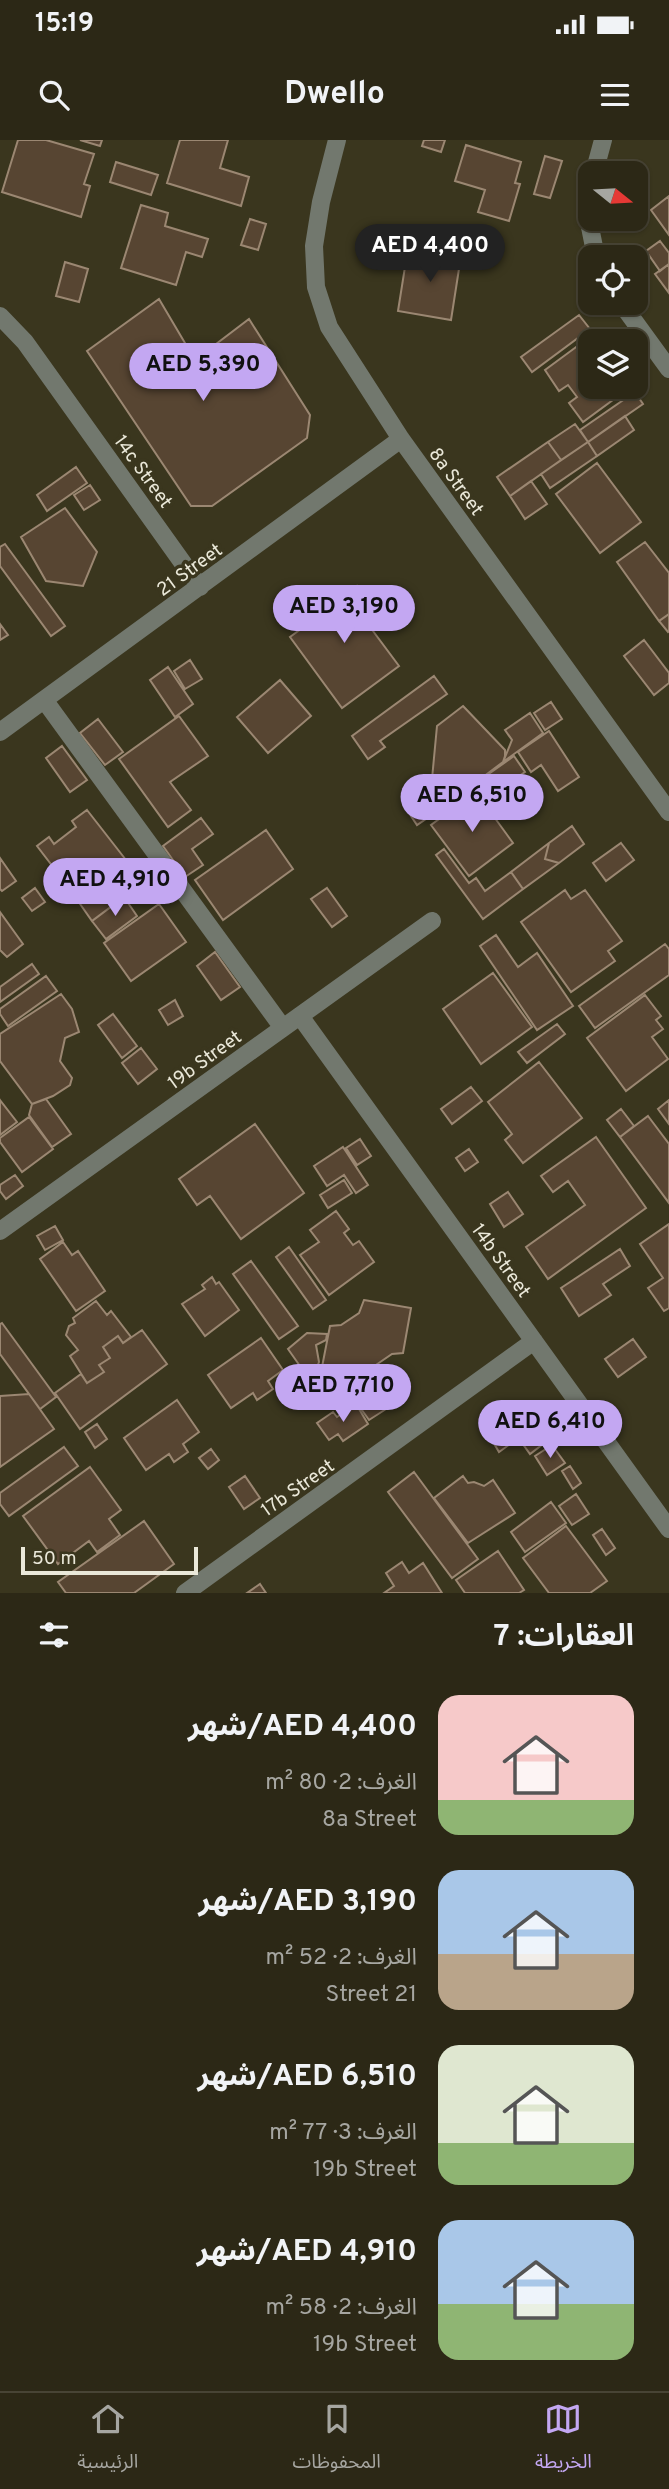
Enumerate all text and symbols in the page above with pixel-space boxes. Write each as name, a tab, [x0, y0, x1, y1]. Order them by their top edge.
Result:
text: 15:19	[35, 8, 94, 41]
text: Dwello	[284, 75, 385, 115]
icon: search	[35, 76, 73, 114]
icon: menu	[596, 76, 634, 114]
north arrow	[578, 161, 648, 231]
map controls	[578, 161, 648, 399]
pin: AED 4,400	[350, 225, 510, 284]
text: AED 4,400	[371, 232, 489, 261]
button: locate	[578, 245, 648, 315]
button: layers	[578, 329, 648, 399]
pin: AED 5,390	[123, 344, 283, 403]
text: AED 5,390	[145, 351, 261, 380]
street label: 14c Street	[108, 431, 177, 514]
street label: 8a Street	[423, 443, 488, 521]
street label: 21 Street	[153, 539, 228, 603]
pin: AED 3,190	[264, 586, 424, 645]
text: AED 3,190	[289, 593, 399, 622]
pin: AED 6,510	[392, 774, 552, 834]
text: AED 6,510	[417, 782, 527, 811]
pin: AED 4,910	[35, 858, 195, 918]
text: AED 4,910	[59, 866, 171, 895]
street label: 19b Street	[163, 1026, 247, 1096]
street label: 14b Street	[465, 1219, 535, 1303]
pin: AED 7,710	[263, 1364, 423, 1424]
text: AED 7,710	[291, 1372, 395, 1401]
pin: AED 6,410	[470, 1400, 630, 1460]
text: AED 6,410	[494, 1408, 606, 1437]
street label: 17b Street	[257, 1455, 340, 1523]
scale bar	[21, 1544, 198, 1576]
text: 50 m	[32, 1547, 77, 1571]
icon: filters	[35, 1616, 73, 1654]
text: العقارات: 7	[494, 1619, 634, 1656]
text: AED 4,400/شهر	[188, 1709, 417, 1746]
icon: home	[494, 1723, 578, 1807]
text: الغرف: 2 · 80 m²	[265, 1769, 417, 1798]
text: 8a Street	[322, 1806, 417, 1835]
text: AED 3,190/شهر	[199, 1884, 417, 1921]
icon: home	[494, 1898, 578, 1982]
text: الغرف: 2 · 52 m²	[266, 1944, 417, 1973]
text: 21 Street	[326, 1981, 417, 2010]
text: AED 6,510/شهر	[198, 2059, 417, 2096]
icon: home	[494, 2073, 578, 2157]
text: الغرف: 3 · 77 m²	[269, 2119, 417, 2148]
text: 19b Street	[313, 2156, 417, 2185]
text: AED 4,910/شهر	[197, 2234, 417, 2271]
icon: home	[494, 2248, 578, 2332]
text: الغرف: 2 · 58 m²	[266, 2294, 417, 2323]
text: 19b Street	[313, 2331, 417, 2360]
tab: الرئيسية	[77, 2400, 138, 2482]
tab: المحفوظات	[293, 2400, 381, 2482]
tab: الخريطة	[535, 2400, 592, 2482]

